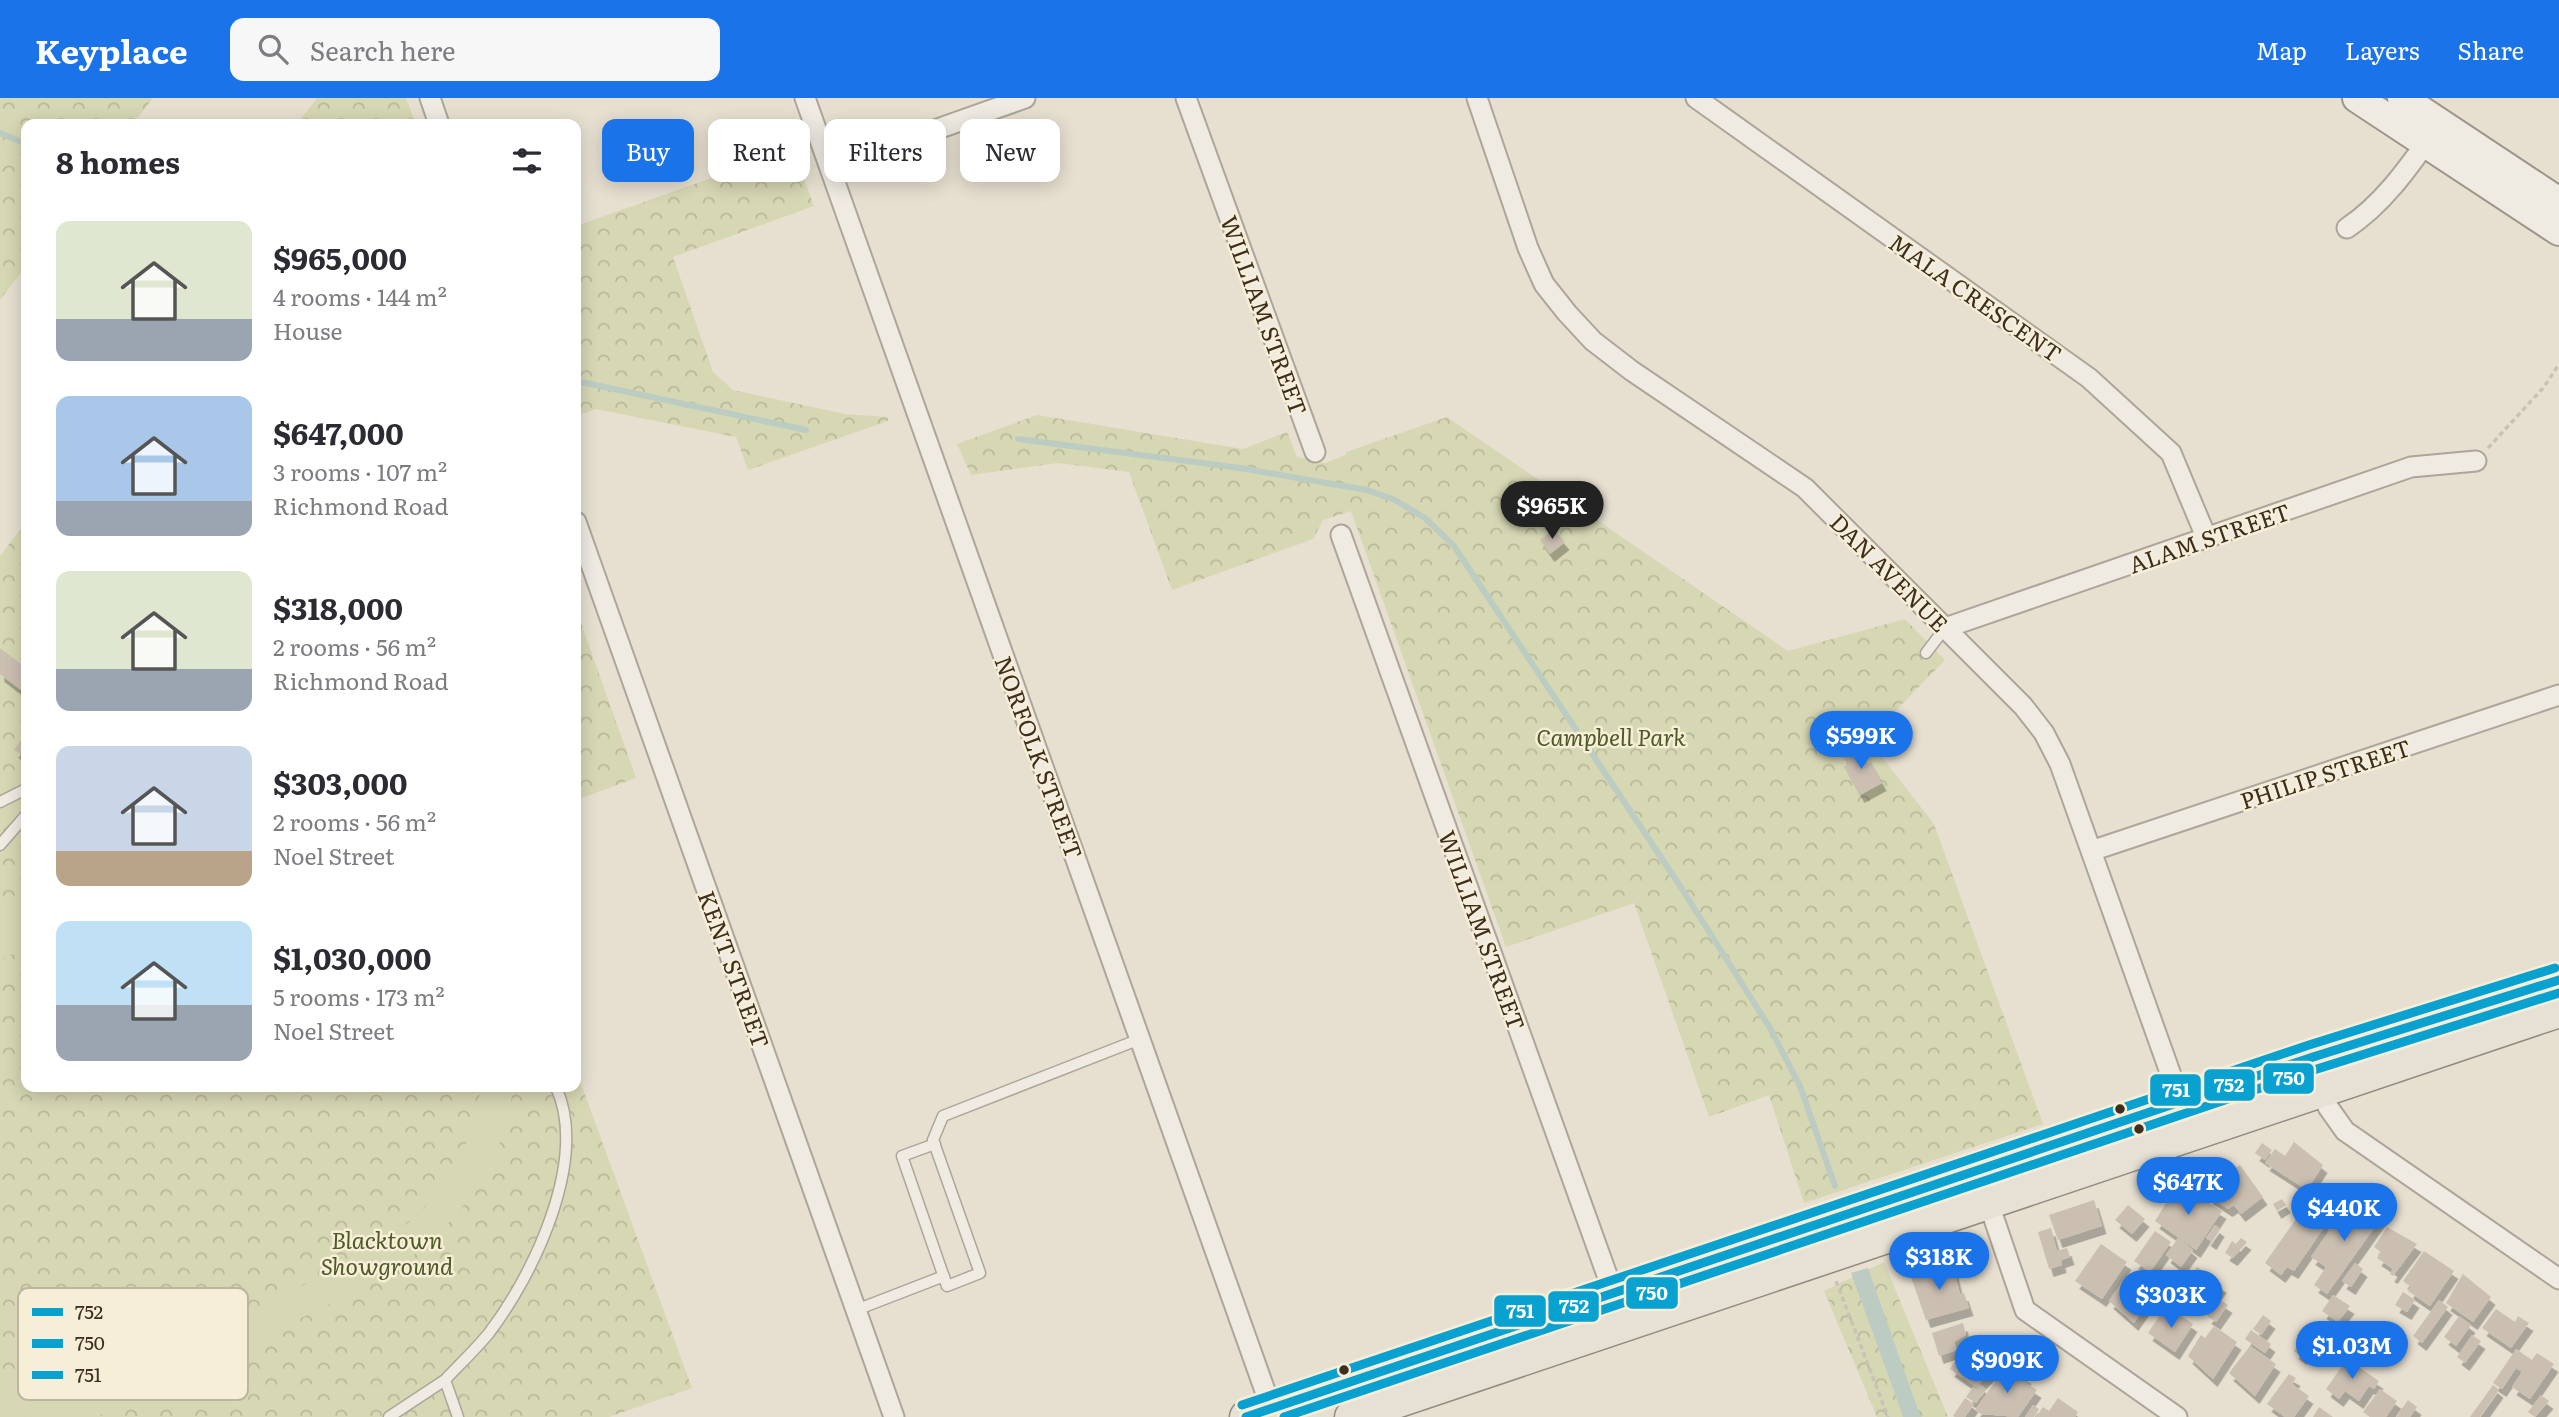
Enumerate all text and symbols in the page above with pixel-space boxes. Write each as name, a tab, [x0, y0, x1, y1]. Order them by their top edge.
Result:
search box	[230, 18, 720, 81]
text: Keyplace	[35, 25, 188, 74]
icon: search	[254, 30, 292, 68]
text: Search here	[310, 30, 456, 69]
text: Map	[2256, 32, 2307, 67]
text: Layers	[2345, 32, 2419, 67]
text: Share	[2457, 32, 2524, 67]
chip: Buy	[602, 119, 694, 182]
chip: Rent	[708, 119, 810, 182]
chip: Filters	[824, 119, 946, 182]
chip: New	[960, 119, 1060, 182]
text: 8 homes	[56, 139, 180, 183]
icon: filters	[508, 142, 546, 180]
street label: WILLIAM STREET	[1213, 210, 1317, 420]
street label: MALA CRESCENT	[1883, 225, 2069, 369]
text: $965,000	[273, 235, 407, 279]
icon: home	[112, 249, 196, 333]
text: 4 rooms · 144 m²	[273, 279, 447, 313]
text: House	[273, 313, 342, 347]
text: $647,000	[273, 410, 404, 454]
icon: home	[112, 424, 196, 508]
text: 3 rooms · 107 m²	[273, 454, 447, 488]
pin: $965K	[1503, 482, 1601, 541]
text: $965K	[1517, 487, 1587, 521]
text: Richmond Road	[273, 488, 449, 522]
street label: ALAM STREET	[2124, 493, 2294, 581]
street label: DAN AVENUE	[1823, 505, 1957, 639]
text: $318,000	[273, 585, 403, 629]
icon: home	[112, 599, 196, 683]
text: 2 rooms · 56 m²	[273, 629, 436, 663]
street label: NORFOLK STREET	[987, 651, 1093, 863]
text: Richmond Road	[273, 663, 449, 697]
pin: $599K	[1812, 712, 1910, 771]
text: $599K	[1826, 717, 1896, 751]
park label: Campbell Park	[1536, 719, 1686, 753]
street label: PHILIP STREET	[2235, 729, 2415, 817]
text: $303,000	[273, 760, 408, 804]
icon: home	[112, 774, 196, 858]
text: 2 rooms · 56 m²	[273, 804, 436, 838]
street label: WILLIAM STREET	[1431, 825, 1535, 1035]
text: Noel Street	[273, 838, 394, 872]
street label: KENT STREET	[691, 886, 779, 1052]
text: $1,030,000	[273, 935, 431, 979]
icon: home	[112, 949, 196, 1033]
text: 5 rooms · 173 m²	[273, 979, 445, 1013]
text: Noel Street	[273, 1013, 394, 1047]
line badge: 750	[2262, 1062, 2315, 1095]
text: 750	[2273, 1063, 2305, 1091]
line badge: 752	[2203, 1068, 2256, 1102]
text: 752	[2214, 1070, 2244, 1098]
line badge: 751	[2149, 1073, 2202, 1107]
text: 751	[2162, 1075, 2190, 1103]
unlabelled marker	[2113, 1102, 2127, 1116]
unlabelled marker	[2132, 1122, 2146, 1136]
pin: $647K	[2139, 1158, 2237, 1217]
text: $647K	[2153, 1163, 2223, 1197]
pin: $440K	[2295, 1184, 2393, 1243]
text: $440K	[2307, 1189, 2381, 1223]
park label: Blacktown Showground	[321, 1222, 454, 1282]
pin: $318K	[1890, 1232, 1988, 1292]
text: $318K	[1905, 1238, 1973, 1272]
pin: $303K	[2122, 1270, 2220, 1330]
line badge: 750	[1625, 1276, 1679, 1310]
text: $303K	[2135, 1276, 2207, 1310]
text: 750	[1636, 1278, 1668, 1306]
legend	[18, 1288, 248, 1400]
line badge: 752	[1547, 1290, 1600, 1323]
text: 752	[1559, 1291, 1589, 1319]
line badge: 751	[1493, 1294, 1547, 1328]
text: 751	[1506, 1296, 1534, 1324]
text: 752	[75, 1297, 103, 1325]
pin: $1.03M	[2295, 1322, 2409, 1381]
text: $1.03M	[2312, 1327, 2392, 1361]
text: 750	[75, 1328, 105, 1356]
pin: $909K	[1958, 1336, 2056, 1395]
text: $909K	[1971, 1341, 2043, 1375]
text: 751	[75, 1360, 102, 1388]
unlabelled marker	[1337, 1363, 1351, 1377]

